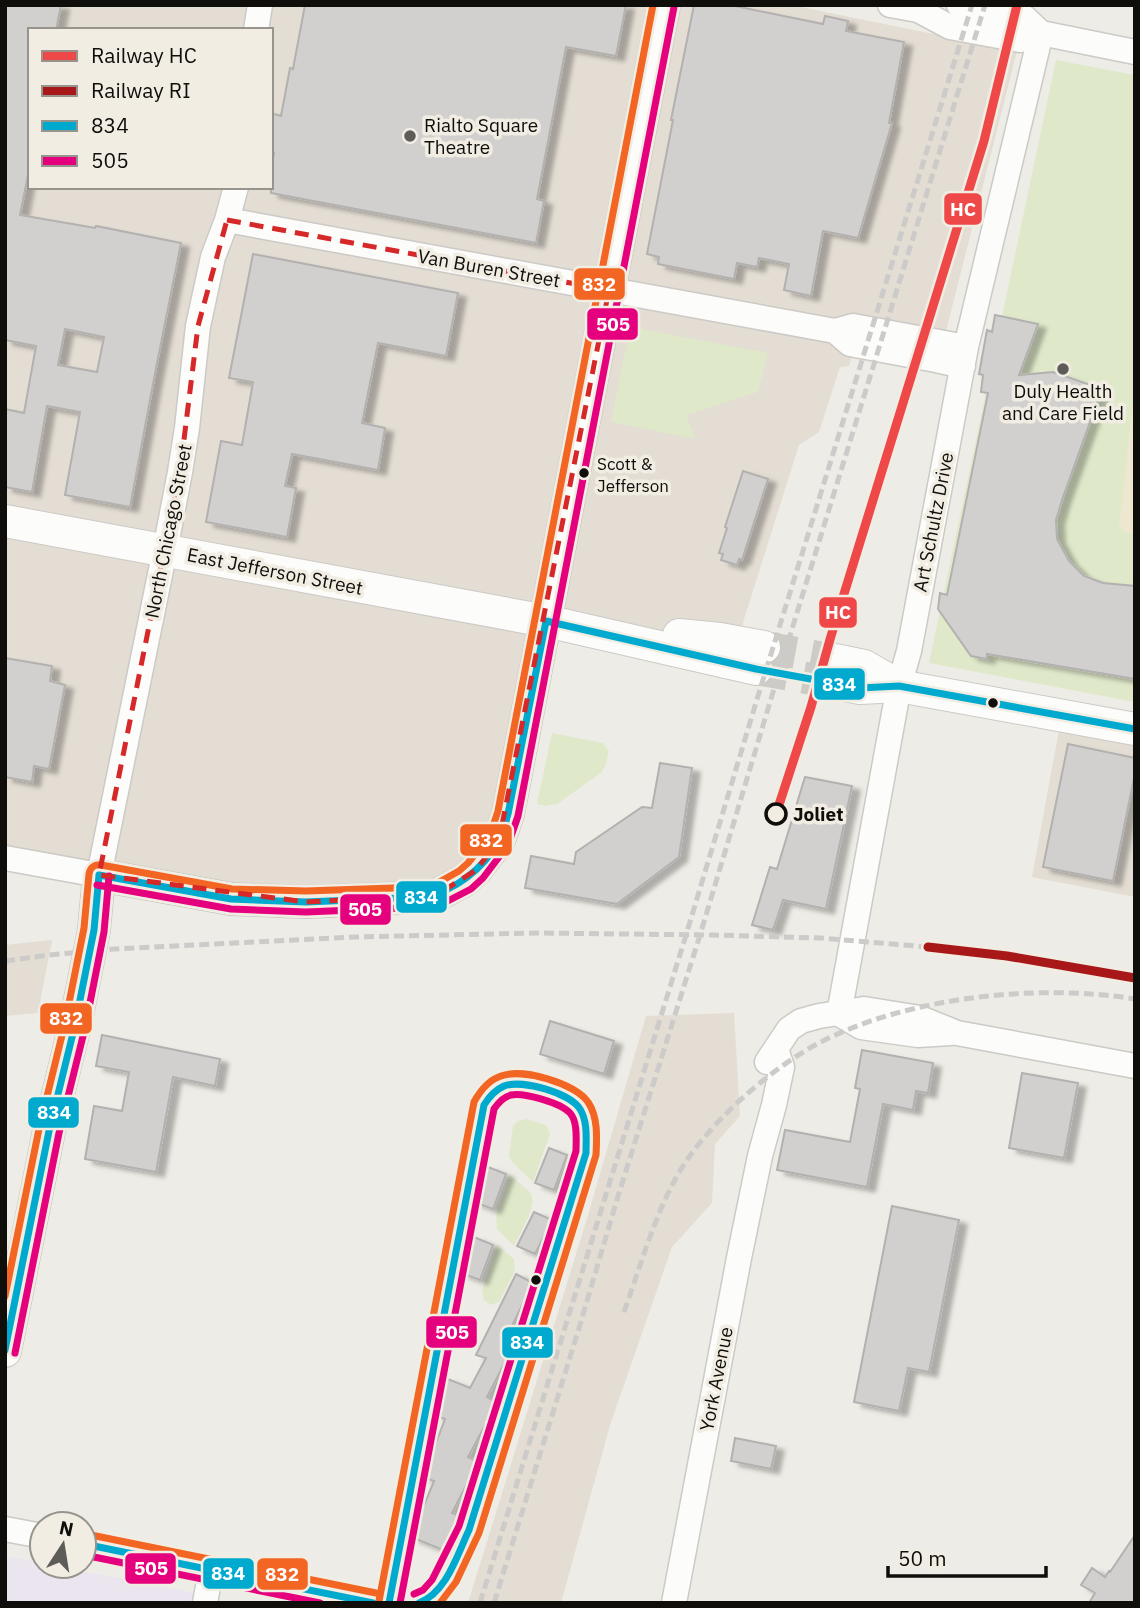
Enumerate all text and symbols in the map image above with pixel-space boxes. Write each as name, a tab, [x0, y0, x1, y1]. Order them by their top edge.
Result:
legend	[28, 28, 273, 189]
text: Railway HC	[91, 41, 197, 69]
text: Railway RI	[91, 76, 191, 104]
text: 834	[91, 111, 129, 139]
place label: Rialto Square Theatre	[424, 113, 538, 159]
marker: Rialto Square Theatre	[402, 128, 418, 144]
text: 505	[91, 146, 129, 174]
line badge: HC	[943, 192, 983, 226]
text: HC	[950, 197, 976, 221]
street label: Van Buren Street	[416, 244, 562, 292]
line badge: 832	[573, 267, 626, 301]
text: 832	[582, 272, 616, 296]
line badge: 505	[586, 307, 639, 341]
text: 505	[596, 312, 630, 336]
marker: Duly Health and Care Field	[1055, 361, 1071, 377]
place label: Duly Health and Care Field	[1002, 379, 1124, 425]
street label: North Chicago Street	[139, 442, 197, 620]
street label: Art Schultz Drive	[908, 450, 958, 594]
place label: Scott & Jefferson	[597, 453, 669, 497]
marker: Scott & Jefferson	[577, 466, 591, 480]
street label: East Jefferson Street	[185, 542, 365, 600]
line badge: HC	[818, 596, 858, 629]
text: HC	[825, 600, 851, 624]
line badge: 834	[813, 667, 866, 701]
text: 834	[822, 672, 856, 696]
unlabelled marker	[986, 696, 1000, 710]
place label: Joliet	[793, 802, 843, 826]
marker: Joliet	[765, 803, 787, 825]
line badge: 832	[459, 823, 513, 857]
text: 832	[469, 828, 503, 852]
line badge: 834	[395, 880, 448, 914]
text: 834	[404, 885, 438, 909]
line badge: 505	[339, 893, 392, 926]
text: 505	[348, 897, 382, 921]
line badge: 832	[39, 1002, 93, 1035]
text: 832	[49, 1006, 83, 1030]
line badge: 834	[27, 1096, 80, 1129]
text: 834	[37, 1100, 71, 1124]
unlabelled marker	[529, 1273, 543, 1287]
line badge: 505	[425, 1315, 478, 1349]
text: 505	[435, 1320, 469, 1344]
street label: York Avenue	[694, 1325, 738, 1433]
line badge: 834	[501, 1326, 554, 1359]
text: 834	[510, 1330, 544, 1354]
north arrow	[28, 1510, 98, 1580]
text: N	[57, 1515, 76, 1542]
scale bar	[888, 1534, 1046, 1578]
text: 50 m	[898, 1544, 947, 1572]
line badge: 505	[124, 1552, 177, 1585]
text: 505	[134, 1556, 168, 1580]
line badge: 834	[202, 1557, 255, 1590]
line badge: 832	[256, 1557, 309, 1591]
text: 834	[211, 1561, 245, 1585]
text: 832	[265, 1562, 299, 1586]

